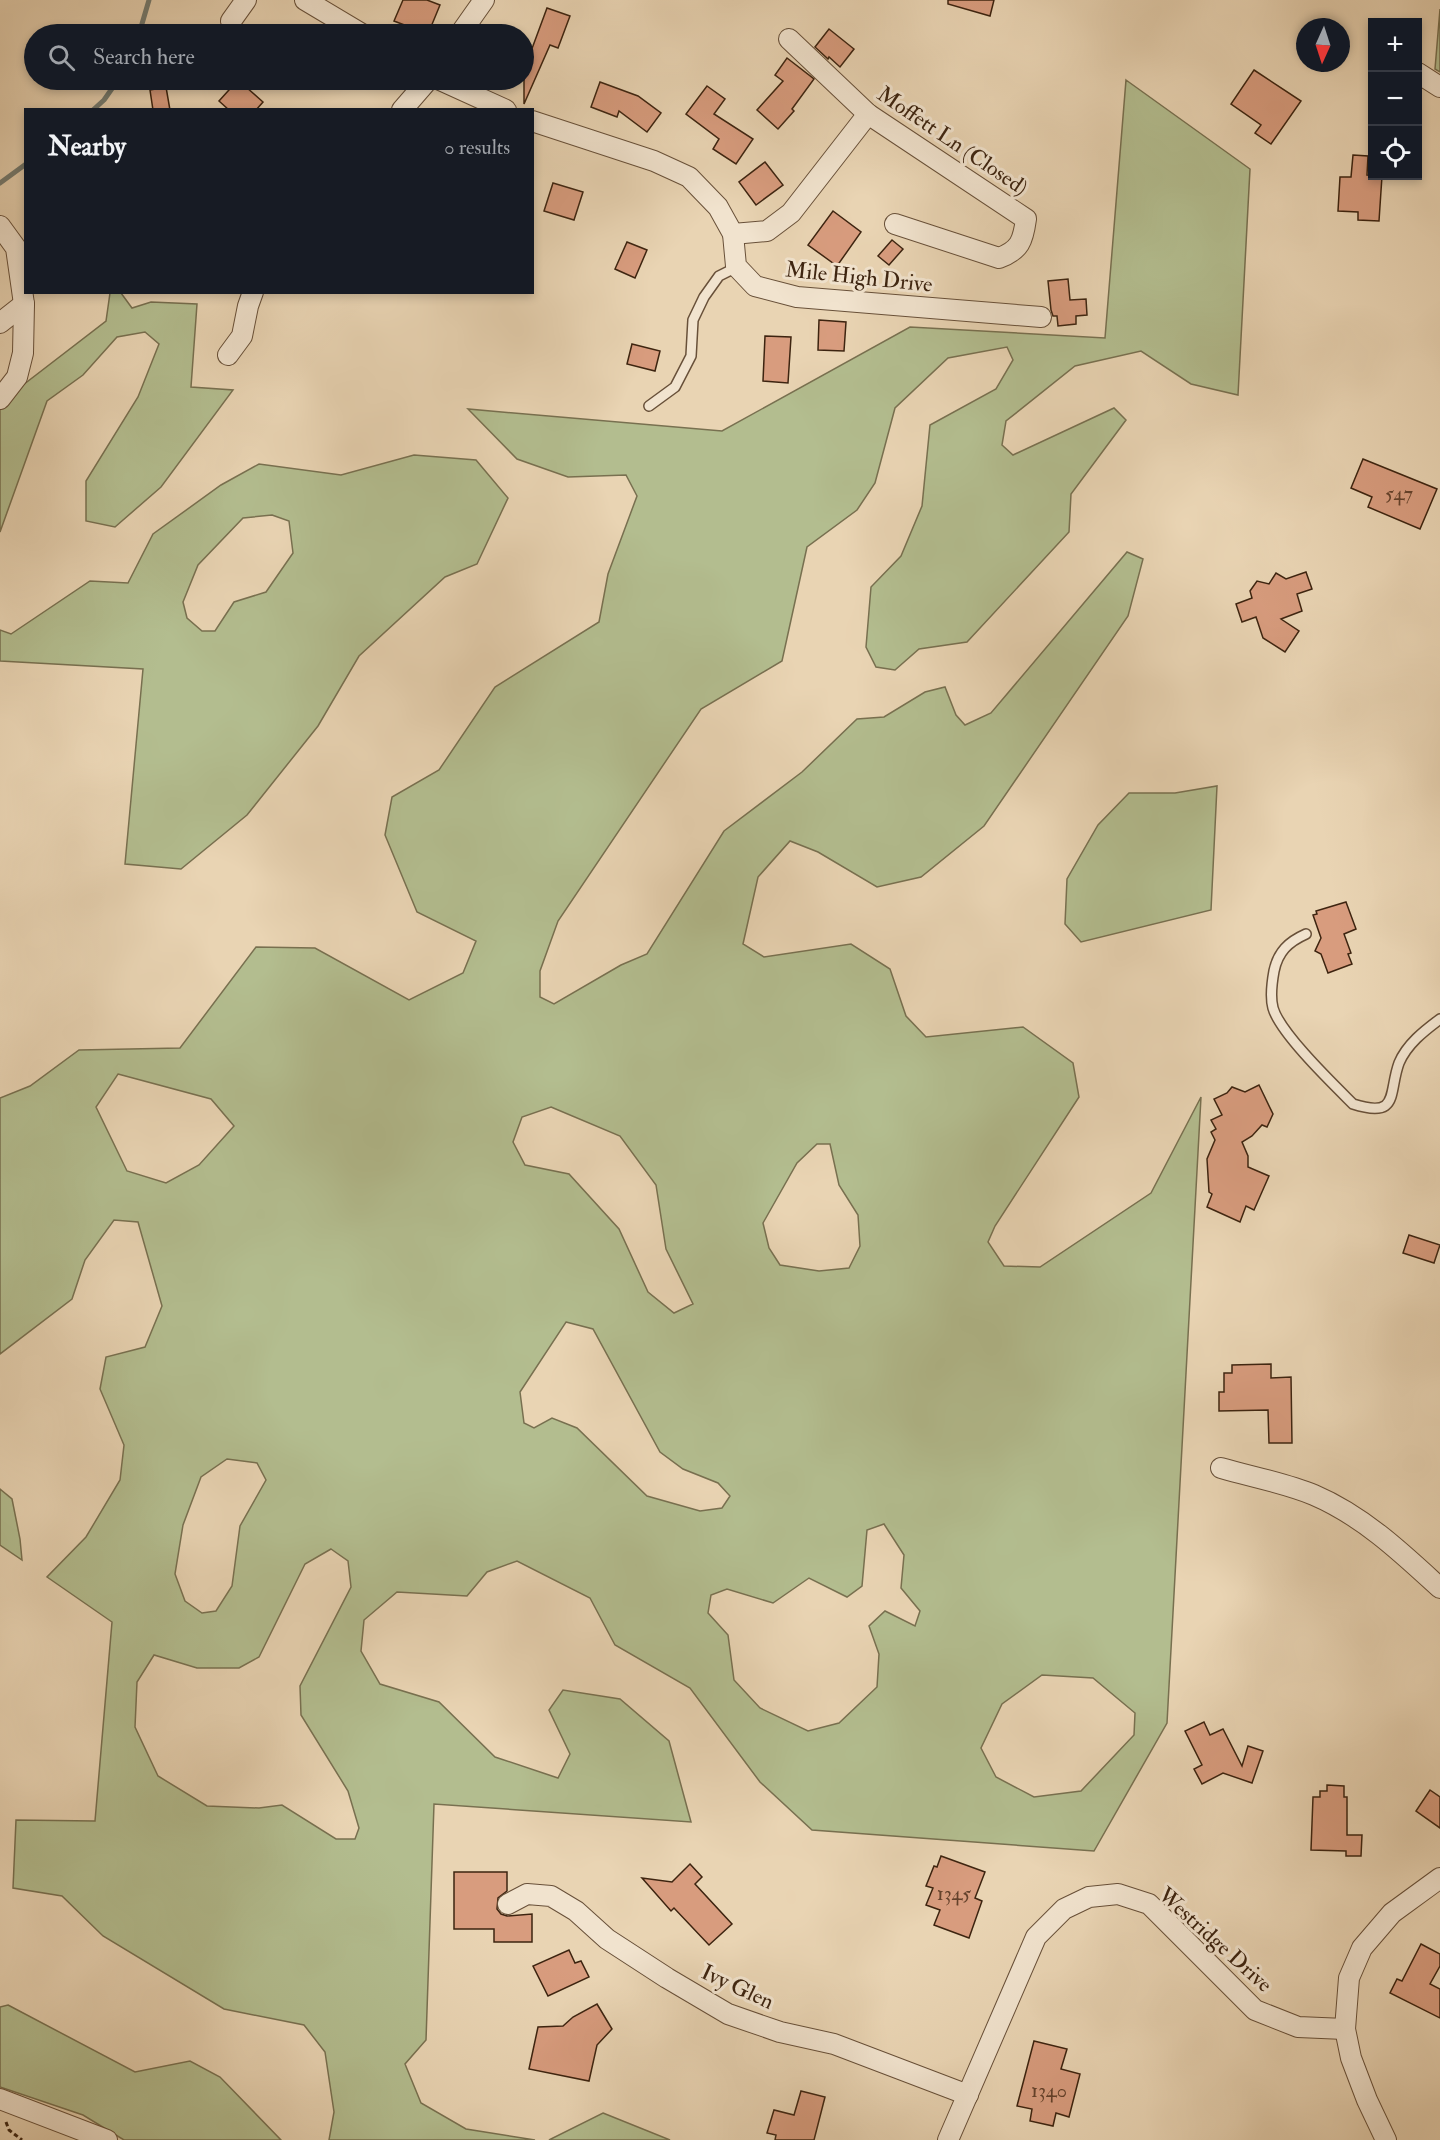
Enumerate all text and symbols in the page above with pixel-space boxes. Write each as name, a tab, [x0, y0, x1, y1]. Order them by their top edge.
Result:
north arrow	[1296, 18, 1350, 72]
map controls	[1368, 18, 1422, 180]
button: +	[1368, 18, 1422, 72]
search box	[24, 24, 534, 90]
icon: search	[45, 41, 78, 74]
text: Search here	[93, 43, 195, 71]
button: −	[1368, 72, 1422, 126]
street label: Moffett Ln (Closed)	[872, 80, 1033, 202]
button: locate	[1368, 126, 1422, 180]
text: Nearby	[48, 131, 126, 163]
text: 0 results	[444, 135, 510, 160]
street label: Mile High Drive	[784, 255, 934, 299]
house number: 547	[1385, 481, 1413, 506]
street label: Westridge Drive	[1152, 1880, 1278, 1998]
house number: 1345	[937, 1881, 971, 1906]
street label: Ivy Glen	[697, 1958, 778, 2016]
house number: 1340	[1031, 2078, 1067, 2103]

